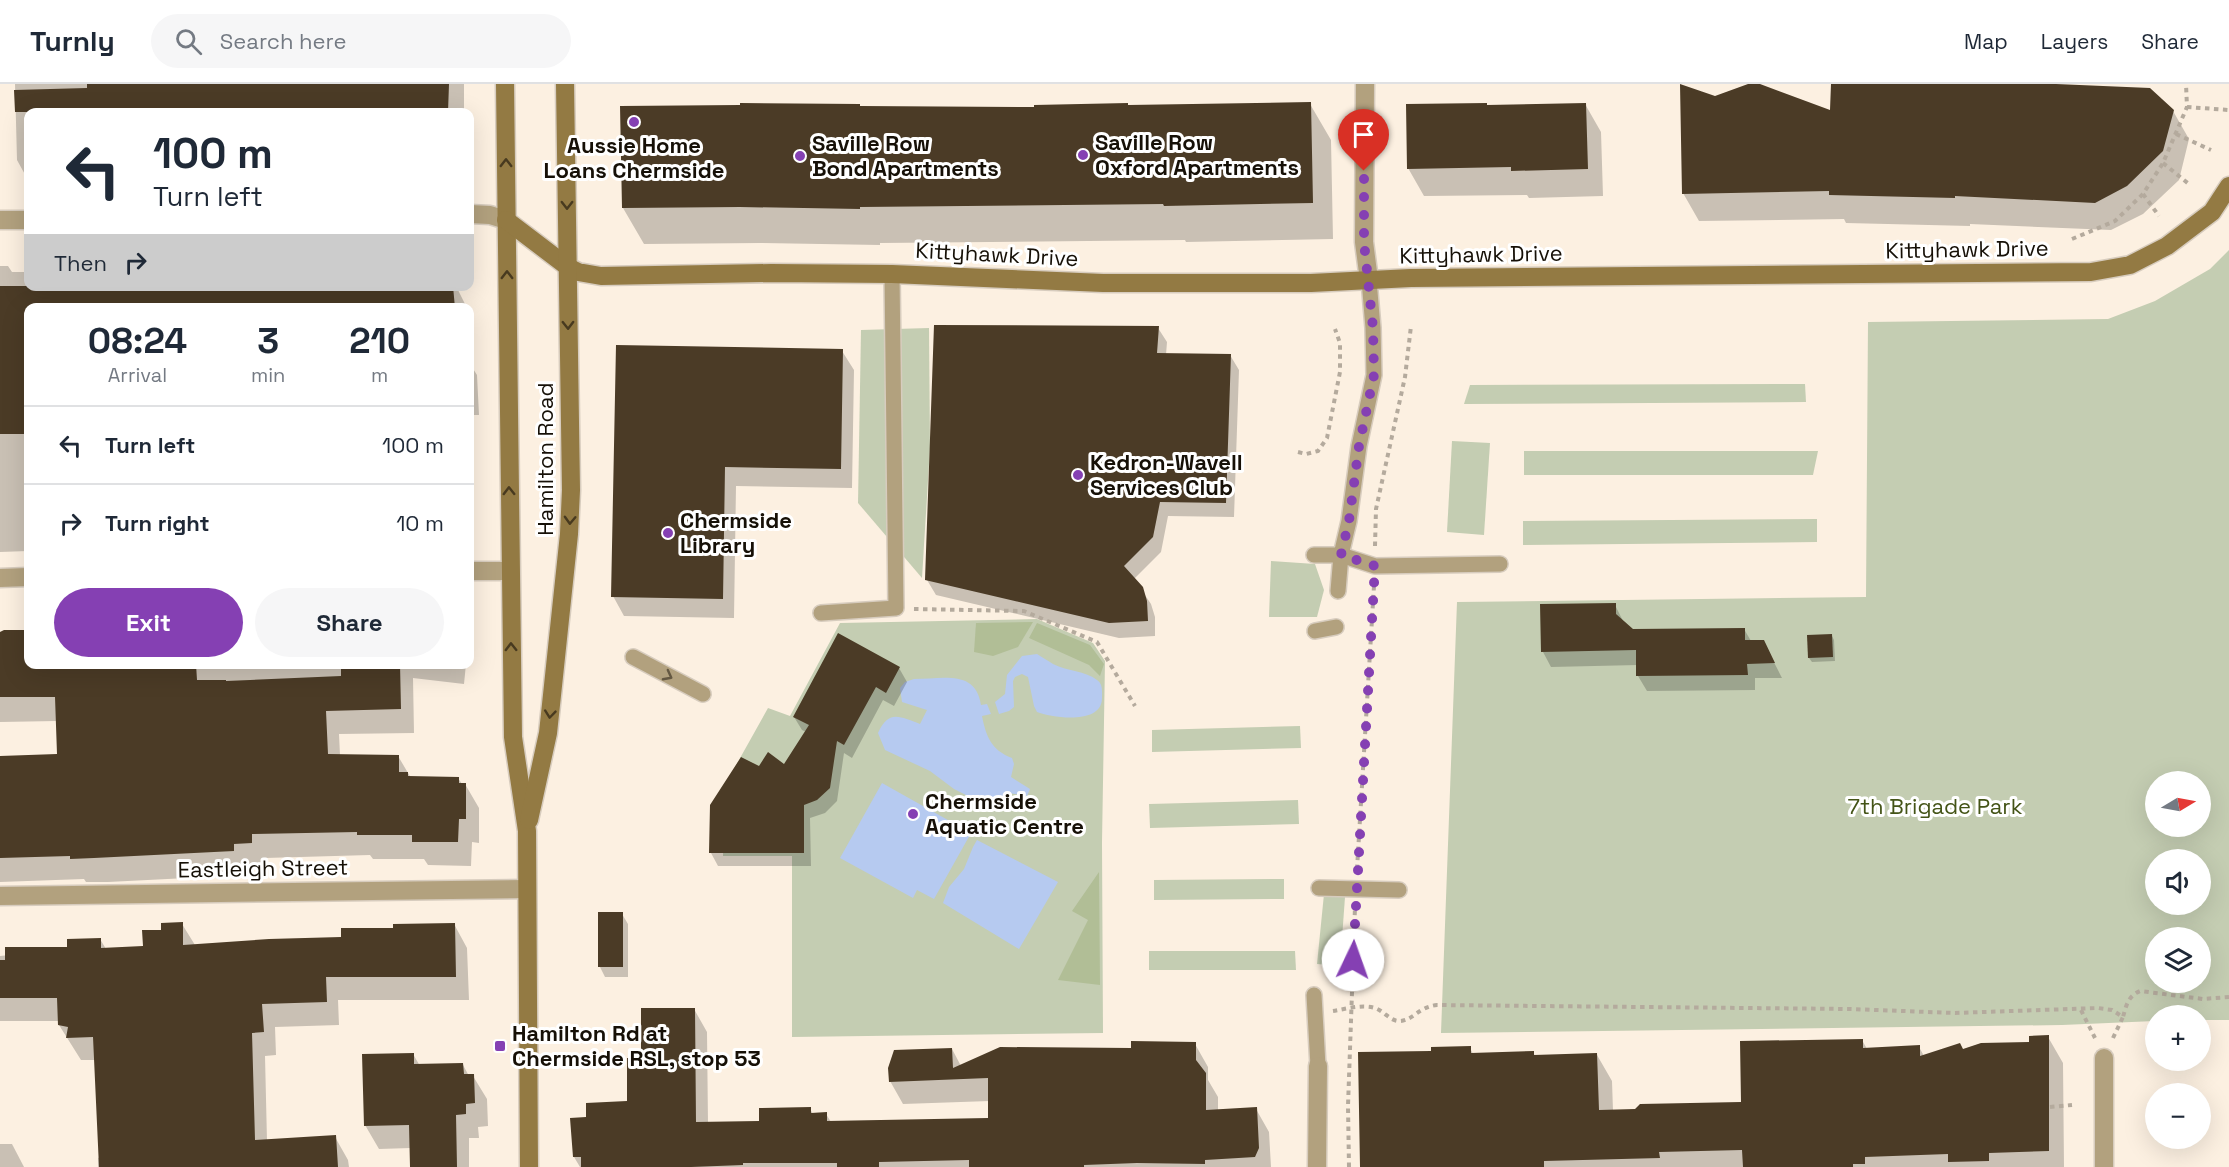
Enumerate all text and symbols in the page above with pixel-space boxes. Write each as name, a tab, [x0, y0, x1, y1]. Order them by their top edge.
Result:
search box	[151, 14, 571, 68]
text: Turnly	[30, 23, 115, 59]
icon: search	[172, 25, 205, 58]
text: Search here	[220, 27, 347, 55]
text: Map	[1964, 28, 2008, 55]
text: Layers	[2041, 28, 2108, 55]
text: Share	[2141, 28, 2199, 55]
pin	[1338, 109, 1389, 171]
marker: Aussie Home Loans Chermside	[627, 115, 641, 129]
icon: arrive	[1347, 118, 1380, 151]
text: 100 m	[153, 127, 273, 180]
place label: Saville Row Oxford Apartments	[1095, 128, 1299, 181]
place label: Saville Row Bond Apartments	[812, 129, 999, 182]
place label: Aussie Home Loans Chermside	[544, 131, 724, 184]
icon: left	[54, 132, 132, 210]
marker: Saville Row Oxford Apartments	[1076, 148, 1090, 162]
marker: Saville Row Bond Apartments	[793, 149, 807, 163]
one-way arrow	[500, 158, 512, 167]
text: Turn left	[153, 179, 263, 214]
one-way arrow	[561, 201, 573, 210]
street label: Kittyhawk Drive	[1885, 234, 2049, 264]
street label: Kittyhawk Drive	[915, 236, 1079, 272]
street label: Kittyhawk Drive	[1399, 239, 1563, 269]
icon: right	[119, 246, 152, 279]
text: Then	[54, 249, 107, 277]
one-way arrow	[501, 271, 513, 280]
text: 08:24	[88, 318, 187, 364]
text: 3	[257, 318, 279, 364]
text: 210	[349, 318, 410, 364]
one-way arrow	[562, 321, 575, 330]
text: Arrival	[108, 362, 167, 388]
text: min	[251, 362, 285, 388]
text: m	[371, 362, 388, 388]
street label: Hamilton Road	[531, 382, 559, 536]
icon: left	[54, 429, 87, 462]
text: Turn left	[105, 431, 195, 459]
text: 100 m	[382, 431, 444, 459]
place label: Kedron-Wavell Services Club	[1090, 448, 1243, 501]
marker: Kedron-Wavell Services Club	[1071, 468, 1085, 482]
one-way arrow	[503, 487, 515, 496]
place label: Chermside Library	[680, 506, 792, 559]
icon: right	[54, 507, 87, 540]
text: Turn right	[105, 509, 210, 537]
text: 10 m	[396, 509, 444, 537]
one-way arrow	[563, 516, 576, 525]
marker: Chermside Library	[661, 526, 675, 540]
button: Exit	[54, 588, 243, 657]
button: Share	[255, 588, 444, 657]
one-way arrow	[505, 643, 517, 652]
one-way arrow	[662, 669, 673, 680]
one-way arrow	[544, 710, 557, 719]
north arrow	[2145, 771, 2211, 837]
map controls	[2145, 771, 2211, 1149]
place label: Chermside Aquatic Centre	[925, 787, 1084, 840]
park label: 7th Brigade Park	[1848, 792, 2023, 820]
marker: Chermside Aquatic Centre	[906, 807, 920, 821]
button: sound	[2145, 849, 2211, 915]
street label: Eastleigh Street	[177, 853, 349, 883]
button: layers	[2145, 927, 2211, 993]
position arrow	[1321, 928, 1385, 992]
button: +	[2145, 1005, 2211, 1071]
place label: Hamilton Rd at Chermside RSL, stop 53	[512, 1019, 761, 1072]
marker: Hamilton Rd at Chermside RSL, stop 53	[493, 1039, 507, 1053]
button: −	[2145, 1083, 2211, 1149]

